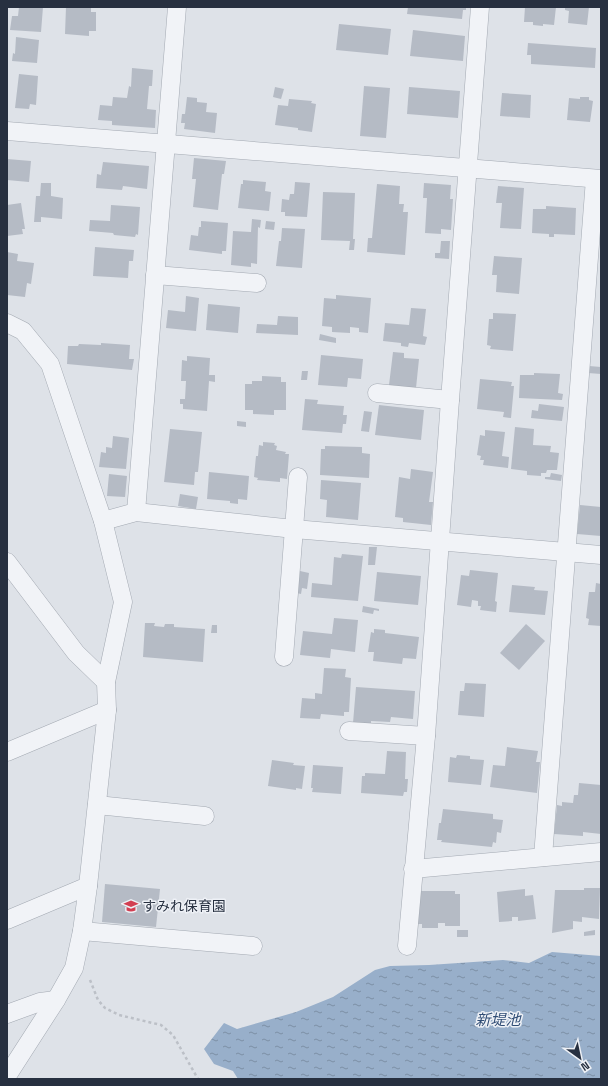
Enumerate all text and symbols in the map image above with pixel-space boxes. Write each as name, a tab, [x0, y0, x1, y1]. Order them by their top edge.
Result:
place label: すみれ保育園	[142, 897, 226, 915]
school or university icon: すみれ保育園	[123, 898, 139, 914]
water label: 新堤池	[475, 1010, 522, 1029]
north arrow	[560, 1038, 600, 1078]
text: N	[579, 1059, 592, 1074]

